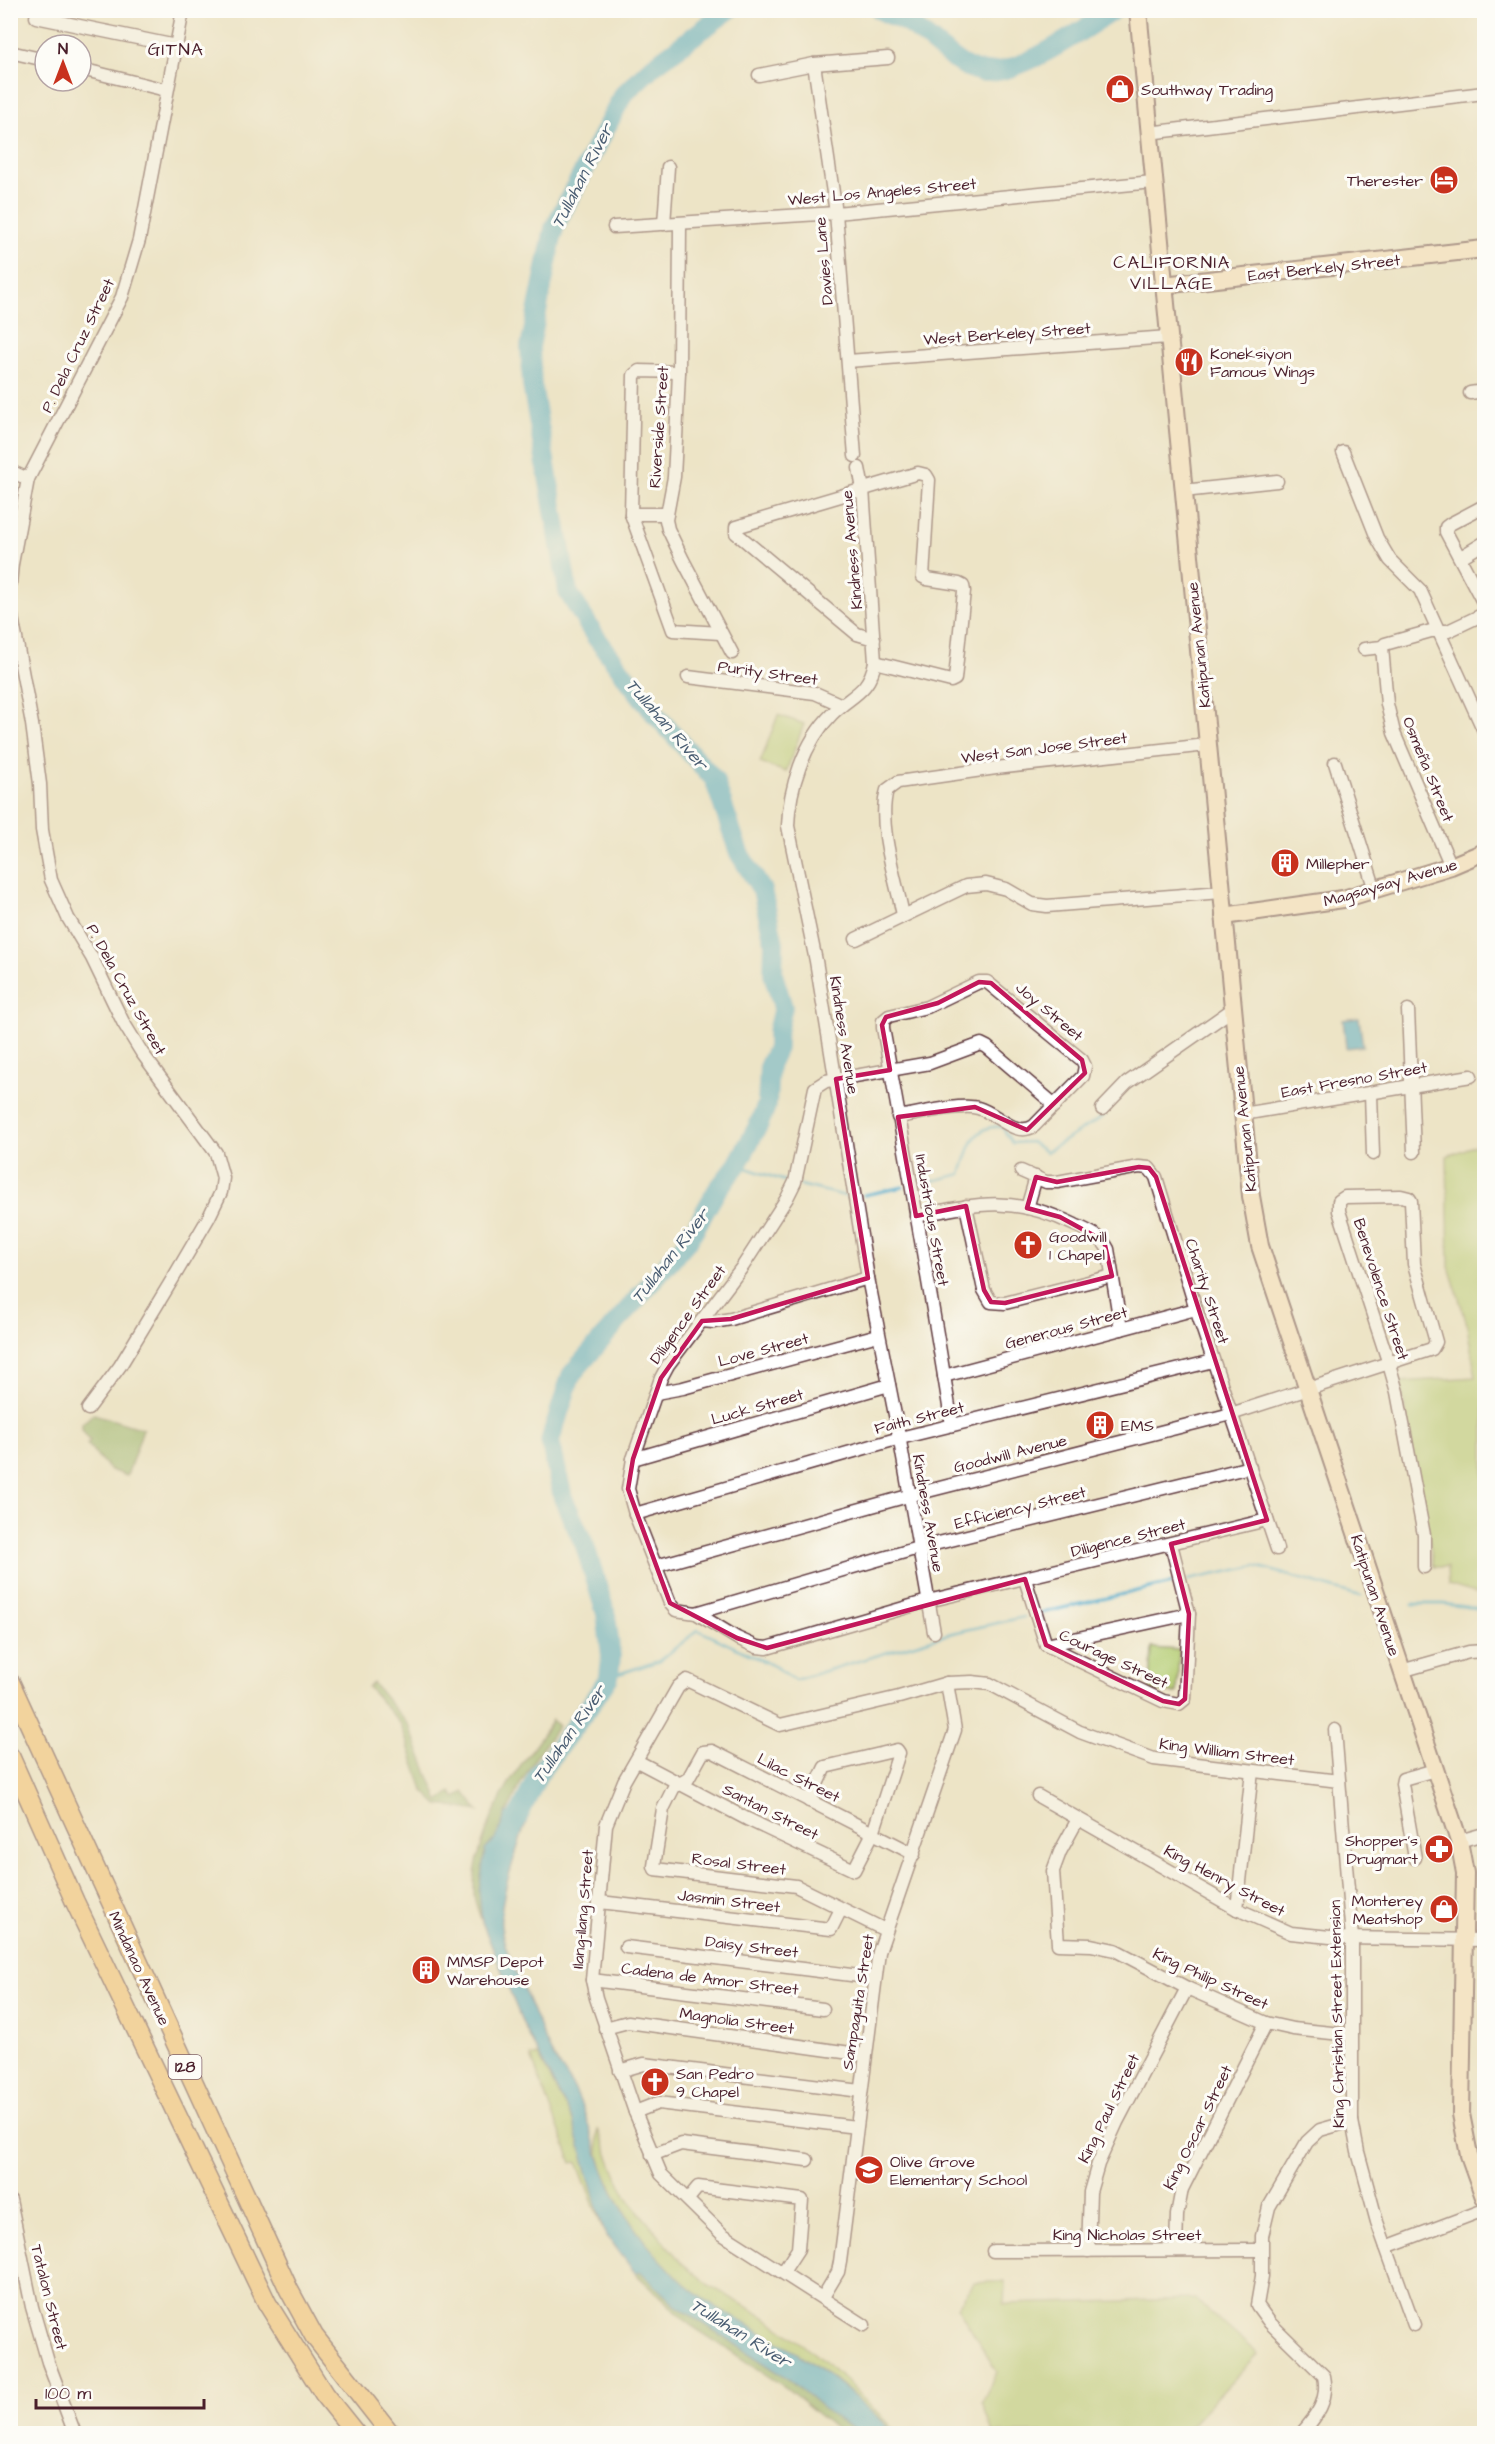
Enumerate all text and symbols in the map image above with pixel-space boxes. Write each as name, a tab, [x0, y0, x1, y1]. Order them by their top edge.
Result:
north arrow	[33, 33, 93, 93]
district label: GITNA	[148, 37, 204, 62]
text: N	[58, 38, 68, 60]
shop icon: Southway Trading	[1104, 73, 1136, 105]
place label: Southway Trading	[1141, 79, 1273, 102]
water label: Tullahan River	[545, 118, 620, 233]
hotel icon: Therester	[1428, 164, 1460, 196]
place label: Therester	[1347, 170, 1423, 192]
street label: West Los Angeles Street	[787, 173, 978, 212]
street label: Davies Lane	[809, 216, 839, 306]
street label: East Berkely Street	[1247, 249, 1402, 288]
district label: CALIFORNIA VILLAGE	[1113, 250, 1231, 296]
street label: P. Dela Cruz Street	[36, 274, 120, 416]
street label: West Berkeley Street	[923, 317, 1092, 352]
place label: Koneksiyon Famous Wings	[1210, 343, 1315, 384]
restaurant icon: Koneksiyon Famous Wings	[1173, 346, 1205, 378]
street label: Riverside Street	[644, 365, 674, 489]
street label: Kindness Avenue	[836, 489, 868, 610]
street label: Katipunan Avenue	[1181, 581, 1217, 709]
street label: Purity Street	[716, 655, 820, 692]
water label: Tullahan River	[620, 673, 715, 777]
street label: Osmeña Street	[1397, 713, 1459, 826]
street label: West San Jose Street	[960, 727, 1129, 769]
building icon: Millepher	[1269, 847, 1301, 879]
place label: Millepher	[1306, 853, 1370, 875]
street label: Magsaysay Avenue	[1321, 853, 1460, 914]
street label: P. Dela Cruz Street	[81, 920, 172, 1060]
street label: Kindness Avenue	[824, 974, 864, 1096]
street label: Joy Street	[1010, 977, 1088, 1048]
street label: East Fresno Street	[1279, 1056, 1429, 1104]
street label: Katipunan Avenue	[1227, 1065, 1263, 1193]
street label: Industrious Street	[910, 1153, 955, 1288]
water label: Tullahan River	[625, 1202, 717, 1309]
street label: Benevolence Street	[1348, 1216, 1414, 1363]
place label: Goodwill 1 Chapel	[1049, 1226, 1107, 1266]
church icon: Goodwill 1 Chapel	[1012, 1229, 1044, 1261]
street label: Charity Street	[1179, 1236, 1235, 1348]
street label: Diligence Street	[644, 1260, 732, 1369]
street label: Generous Street	[1002, 1301, 1131, 1355]
street label: Love Street	[716, 1327, 811, 1373]
street label: Luck Street	[709, 1383, 806, 1431]
street label: Faith Street	[872, 1396, 967, 1440]
building icon: EMS	[1084, 1409, 1116, 1441]
place label: EMS	[1121, 1415, 1154, 1437]
street label: Goodwill Avenue	[951, 1429, 1070, 1479]
street label: Kindness Avenue	[907, 1452, 949, 1574]
street label: Efficiency Street	[952, 1481, 1089, 1536]
street label: Diligence Street	[1069, 1513, 1189, 1564]
street label: Katipunan Avenue	[1345, 1532, 1405, 1659]
street label: Courage Street	[1055, 1624, 1172, 1695]
water label: Tullahan River	[526, 1679, 614, 1788]
street label: King William Street	[1158, 1733, 1296, 1772]
street label: Lilac Street	[753, 1748, 844, 1808]
street label: Santan Street	[719, 1778, 823, 1846]
place label: Shopper's Drugmart	[1345, 1830, 1419, 1871]
pharmacy icon: Shopper's Drugmart	[1423, 1833, 1455, 1865]
street label: King Henry Street	[1160, 1840, 1290, 1923]
street label: Rosal Street	[690, 1847, 788, 1881]
street label: Ilang-ilang Street	[567, 1848, 600, 1970]
street label: Jasmin Street	[676, 1884, 782, 1918]
place label: Monterey Meatshop	[1351, 1890, 1423, 1930]
shop icon: Monterey Meatshop	[1428, 1893, 1460, 1925]
street label: King Christian Street Extension	[1324, 1900, 1351, 2128]
street label: Mindanao Avenue	[103, 1908, 175, 2029]
street label: Daisy Street	[704, 1930, 800, 1965]
street label: Sampaguita Street	[836, 1932, 881, 2072]
street label: King Philip Street	[1149, 1943, 1272, 2016]
place label: MMSP Depot Warehouse	[447, 1951, 544, 1991]
building icon: MMSP Depot Warehouse	[410, 1954, 442, 1986]
street label: Cadena de Amor Street	[620, 1957, 800, 2001]
street label: Magnolia Street	[678, 2002, 796, 2041]
street label: King Paul Street	[1073, 2049, 1146, 2167]
road number: 128	[168, 2055, 201, 2079]
street label: King Oscar Street	[1158, 2061, 1239, 2194]
place label: San Pedro 9 Chapel	[676, 2063, 754, 2103]
church icon: San Pedro 9 Chapel	[639, 2066, 671, 2098]
place label: Olive Grove Elementary School	[890, 2151, 1027, 2192]
school or university icon: Olive Grove Elementary School	[853, 2154, 885, 2186]
street label: King Nicholas Street	[1053, 2224, 1202, 2247]
street label: Tatalon Street	[25, 2242, 73, 2353]
water label: Tullahan River	[686, 2293, 797, 2375]
scale bar	[36, 2372, 204, 2410]
text: 100 m	[45, 2381, 91, 2406]

